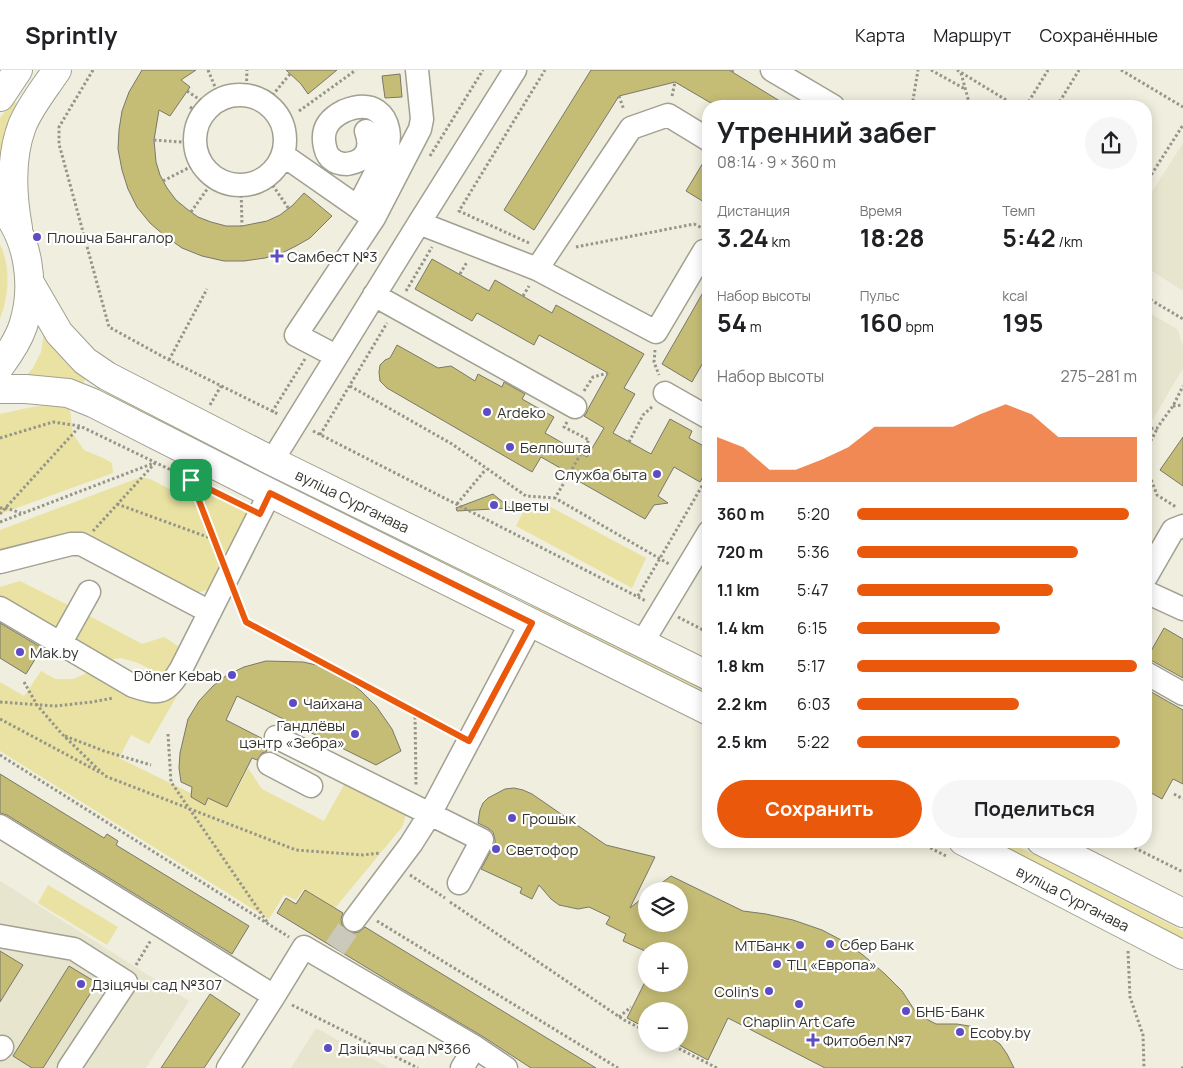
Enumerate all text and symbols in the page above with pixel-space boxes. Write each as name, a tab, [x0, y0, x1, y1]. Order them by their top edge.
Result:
text: Sprintly	[25, 18, 117, 51]
text: Карта	[855, 23, 905, 47]
text: Маршрут	[933, 23, 1011, 47]
text: Сохранённые	[1039, 23, 1158, 47]
text: Утренний забег	[717, 113, 936, 151]
button: share	[1085, 117, 1137, 169]
text: 08:14 · 9 × 360 m	[717, 151, 836, 173]
text: Дистанция	[717, 201, 790, 220]
text: Время	[860, 201, 902, 220]
text: Темп	[1002, 201, 1035, 220]
text: 3.24	[717, 220, 769, 255]
text: 18:28	[860, 220, 925, 255]
text: 5:42	[1002, 220, 1056, 255]
place label: Плошча Бангалор	[47, 227, 174, 248]
marker: Плошча Бангалор	[31, 231, 43, 243]
text: km	[769, 232, 790, 251]
text: /km	[1056, 232, 1083, 251]
place label: Самбест №3	[287, 246, 378, 267]
marker: Самбест №3	[271, 250, 283, 262]
text: Набор высоты	[717, 286, 811, 305]
text: Пульс	[860, 286, 900, 305]
text: kcal	[1002, 286, 1028, 305]
text: 54	[717, 305, 747, 340]
text: 160	[860, 305, 903, 340]
text: 195	[1002, 305, 1043, 340]
text: m	[747, 317, 762, 336]
text: bpm	[903, 317, 934, 336]
text: Набор высоты	[717, 365, 824, 387]
text: 275–281 m	[1061, 365, 1137, 387]
place label: Ardeko	[497, 402, 546, 423]
marker: Ardeko	[481, 406, 493, 418]
place label: Белпошта	[520, 437, 591, 458]
marker: Белпошта	[504, 441, 516, 453]
pin	[170, 459, 212, 501]
street label: вуліца Сурганава	[292, 464, 413, 538]
place label: Служба быта	[555, 464, 647, 485]
icon: arrive	[177, 466, 205, 494]
marker: Служба быта	[651, 468, 663, 480]
place label: Цветы	[504, 495, 549, 516]
marker: Цветы	[488, 499, 500, 511]
text: 360 m	[717, 503, 764, 525]
text: 5:20	[797, 503, 830, 525]
text: 720 m	[717, 541, 763, 563]
text: 5:36	[797, 541, 830, 563]
text: 1.1 km	[717, 579, 760, 601]
text: 5:47	[797, 579, 829, 601]
text: 1.4 km	[717, 617, 764, 639]
text: 6:15	[797, 617, 827, 639]
place label: Mak.by	[30, 642, 79, 663]
marker: Mak.by	[14, 646, 26, 658]
text: 1.8 km	[717, 655, 764, 677]
text: 5:17	[797, 655, 825, 677]
place label: Döner Kebab	[134, 665, 222, 686]
marker: Döner Kebab	[226, 669, 238, 681]
place label: Чайхана	[303, 693, 363, 714]
text: 2.2 km	[717, 693, 767, 715]
text: 6:03	[797, 693, 830, 715]
marker: Чайхана	[287, 697, 299, 709]
place label: Гандлёвы цэнтр «Зебра»	[239, 715, 345, 753]
marker: Гандлёвы цэнтр «Зебра»	[349, 728, 361, 740]
text: 2.5 km	[717, 731, 767, 753]
text: 5:22	[797, 731, 829, 753]
button: Сохранить	[717, 780, 922, 838]
button: Поделиться	[932, 780, 1137, 838]
place label: Грошык	[522, 808, 576, 829]
marker: Грошык	[506, 812, 518, 824]
place label: Светофор	[506, 839, 578, 860]
marker: Светофор	[490, 843, 502, 855]
street label: вуліца Сурганава	[1013, 860, 1133, 936]
map controls	[638, 882, 688, 1052]
button: layers	[638, 882, 688, 932]
place label: Сбер Банк	[840, 934, 914, 955]
place label: МТБанк	[735, 935, 791, 956]
marker: Сбер Банк	[824, 938, 836, 950]
marker: МТБанк	[794, 939, 806, 951]
button: +	[638, 942, 688, 992]
place label: ТЦ «Европа»	[787, 954, 877, 975]
marker: ТЦ «Европа»	[771, 958, 783, 970]
place label: Дзіцячы сад №307	[91, 974, 222, 995]
marker: Дзіцячы сад №307	[75, 978, 87, 990]
place label: Colin's	[714, 981, 759, 1002]
marker: Colin's	[763, 985, 775, 997]
marker: Chaplin Art Cafe	[793, 998, 805, 1010]
place label: БНБ-Банк	[916, 1001, 985, 1022]
button: −	[638, 1002, 688, 1052]
marker: БНБ-Банк	[900, 1005, 912, 1017]
place label: Chaplin Art Cafe	[743, 1011, 855, 1032]
place label: Ecoby.by	[970, 1022, 1031, 1043]
marker: Ecoby.by	[954, 1026, 966, 1038]
place label: Фитобел №7	[823, 1030, 912, 1051]
marker: Фитобел №7	[807, 1034, 819, 1046]
place label: Дзіцячы сад №366	[338, 1038, 471, 1059]
marker: Дзіцячы сад №366	[322, 1042, 334, 1054]

